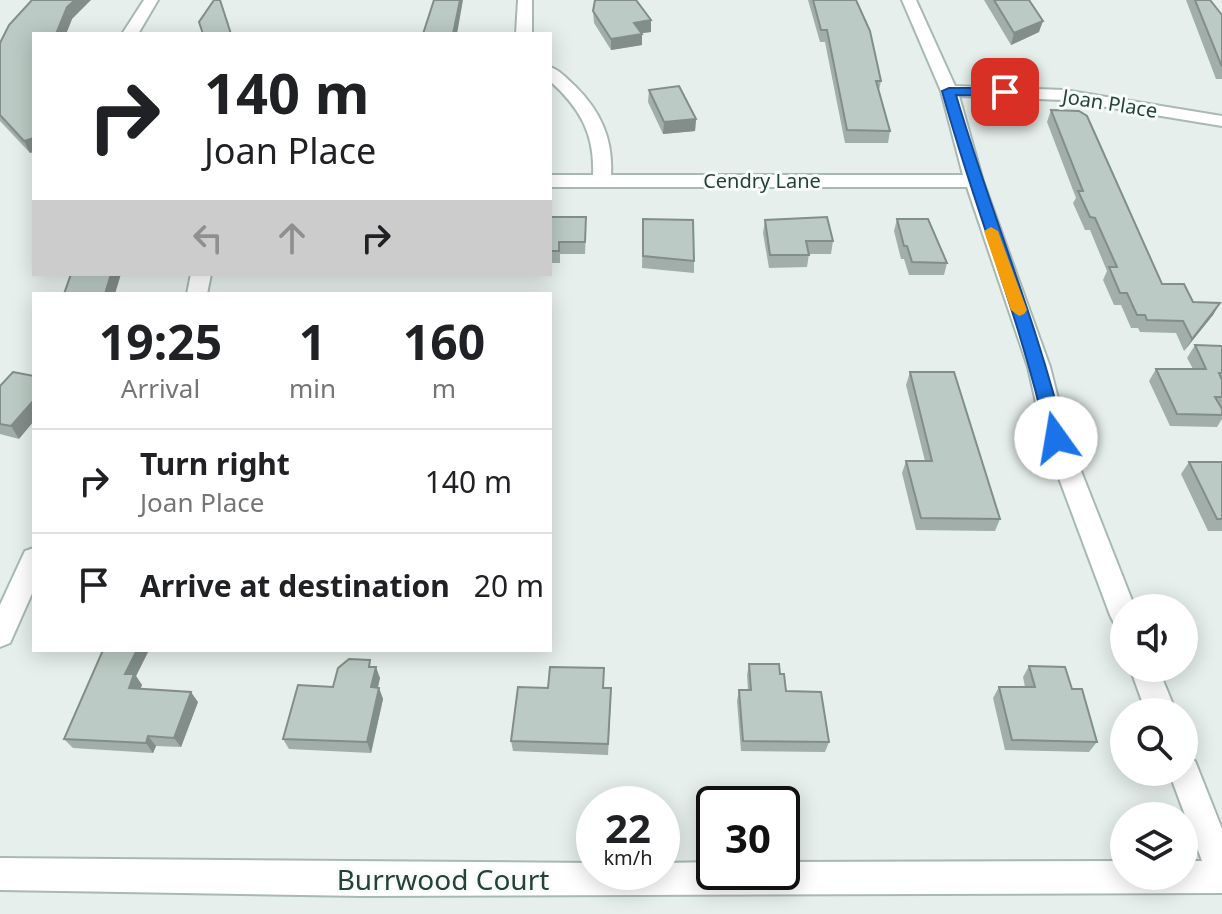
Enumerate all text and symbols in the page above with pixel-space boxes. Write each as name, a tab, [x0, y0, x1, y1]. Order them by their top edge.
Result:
text: 140 m	[204, 54, 369, 130]
pin	[971, 58, 1039, 126]
icon: right	[72, 64, 176, 168]
icon: arrive	[983, 70, 1027, 114]
street label: Joan Place	[1059, 82, 1159, 124]
text: Joan Place	[204, 126, 376, 175]
street label: Cendry Lane	[703, 167, 821, 194]
icon: left	[186, 216, 230, 260]
icon: ahead	[270, 216, 314, 260]
icon: right	[354, 216, 398, 260]
text: 19:25	[99, 309, 222, 374]
text: 1	[299, 309, 326, 374]
text: 160	[403, 309, 485, 374]
text: Arrival	[121, 370, 200, 406]
text: min	[289, 370, 336, 406]
text: m	[432, 370, 456, 406]
position arrow	[1014, 396, 1098, 480]
text: Turn right	[140, 443, 290, 484]
icon: right	[72, 459, 116, 503]
text: 140 m	[425, 461, 512, 502]
text: Joan Place	[140, 484, 264, 520]
icon: arrive	[72, 563, 116, 607]
text: Arrive at destination	[140, 565, 450, 606]
text: 20 m	[474, 565, 544, 606]
map controls	[1110, 594, 1198, 890]
button: sound	[1110, 594, 1198, 682]
button: search	[1110, 698, 1198, 786]
speed limit sign: 30	[696, 786, 800, 890]
text: 22	[605, 800, 651, 855]
button: layers	[1110, 802, 1198, 890]
text: km/h	[603, 844, 653, 871]
street label: Burrwood Court	[337, 860, 549, 898]

